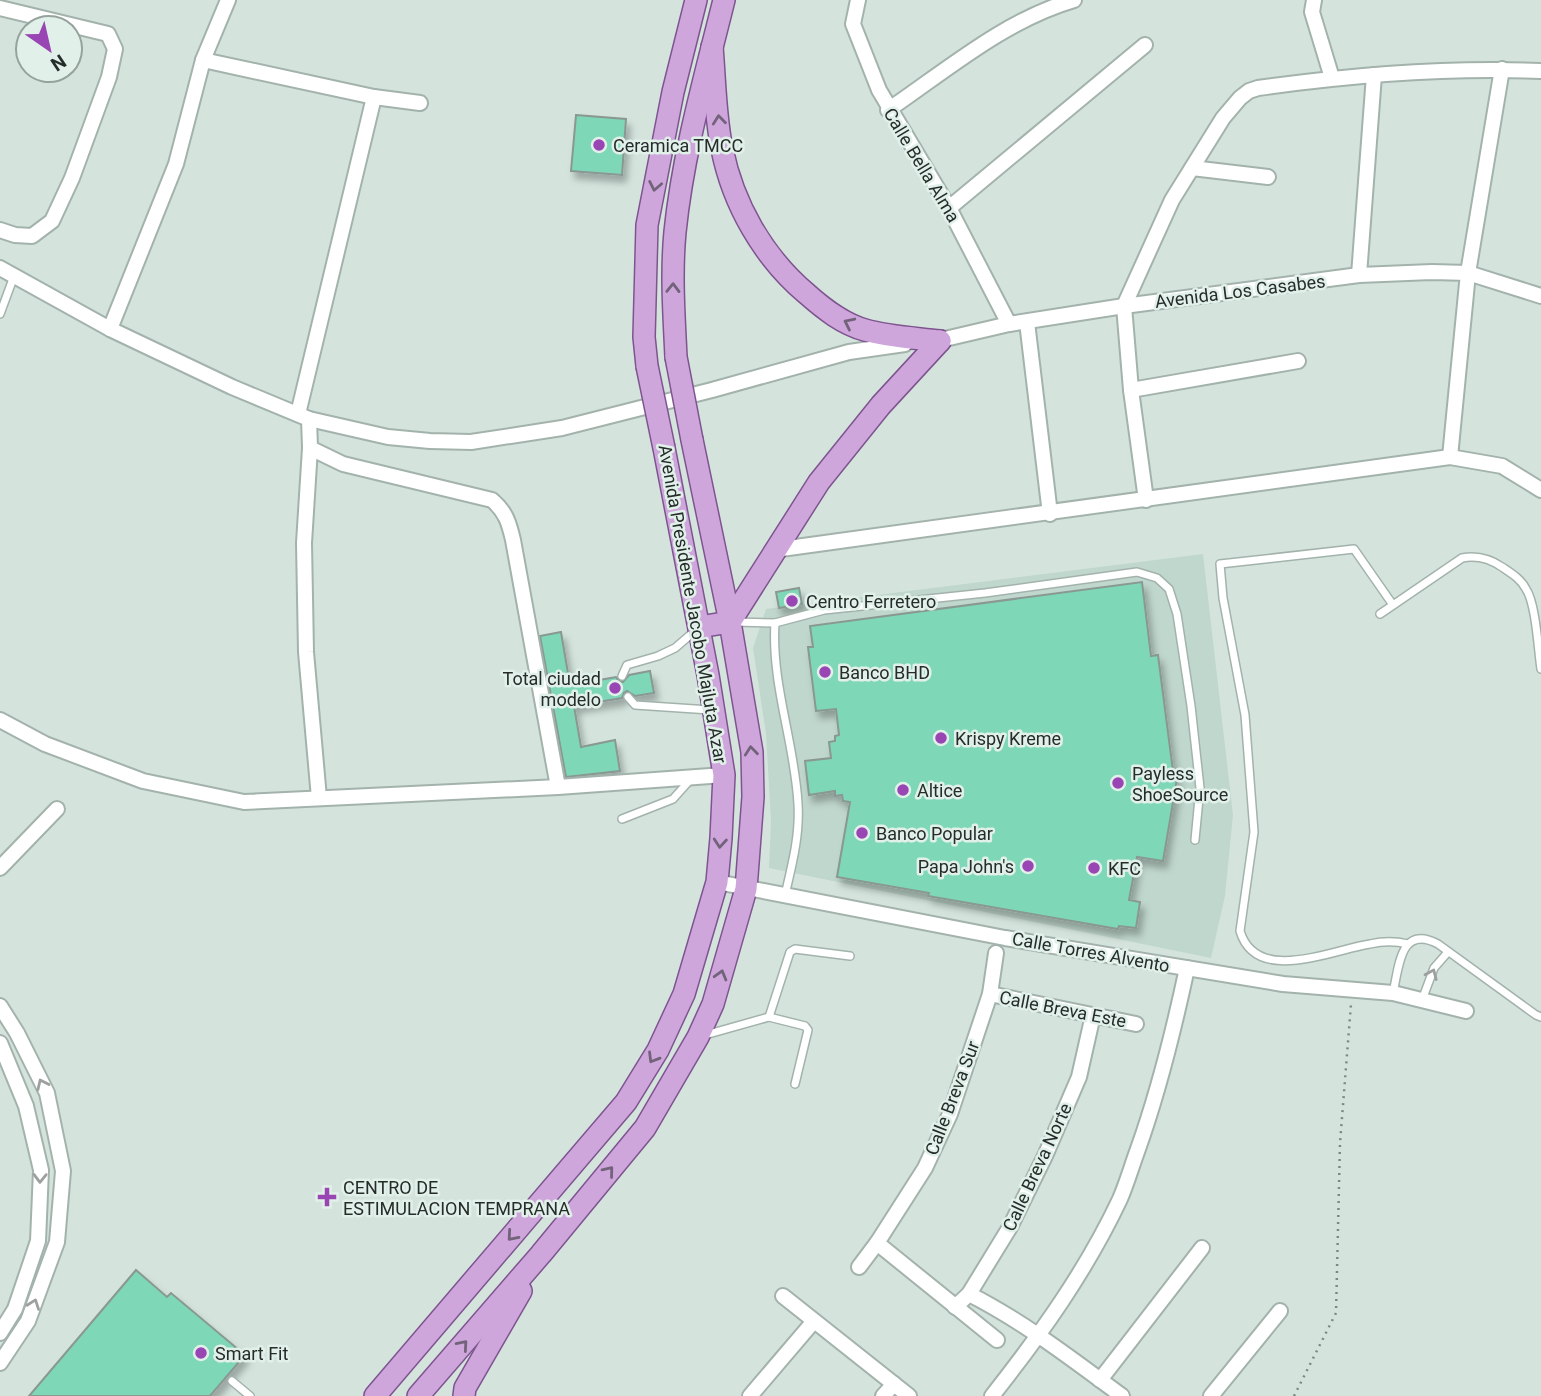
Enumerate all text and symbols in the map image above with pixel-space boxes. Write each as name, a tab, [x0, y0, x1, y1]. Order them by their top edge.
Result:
north arrow	[14, 14, 84, 84]
text: N	[46, 49, 70, 76]
street label: Calle Bella Alma	[880, 104, 964, 226]
one-way arrow	[711, 114, 726, 126]
place label: Ceramica TMCC	[613, 135, 743, 156]
marker: Ceramica TMCC	[591, 137, 607, 153]
one-way arrow	[648, 180, 663, 192]
street label: Avenida Los Casabes	[1154, 270, 1326, 312]
one-way arrow	[665, 283, 681, 293]
one-way arrow	[844, 317, 856, 331]
street label: Avenida Presidente Jacobo Majluta Azar	[655, 443, 731, 765]
place label: Centro Ferretero	[806, 591, 936, 612]
marker: Centro Ferretero	[784, 593, 800, 609]
place label: Banco BHD	[839, 662, 930, 683]
marker: Banco BHD	[817, 664, 833, 680]
place label: Total ciudad modelo	[503, 668, 601, 710]
marker: Total ciudad modelo	[607, 680, 623, 696]
place label: Krispy Kreme	[955, 728, 1061, 749]
marker: Krispy Kreme	[933, 730, 949, 746]
one-way arrow	[744, 745, 759, 756]
place label: Payless ShoeSource	[1132, 763, 1228, 805]
marker: Payless ShoeSource	[1110, 775, 1126, 791]
place label: Altice	[917, 780, 962, 801]
marker: Altice	[895, 782, 911, 798]
place label: Banco Popular	[876, 823, 993, 844]
marker: Banco Popular	[854, 825, 870, 841]
one-way arrow	[713, 837, 728, 848]
place label: Papa John's	[918, 856, 1014, 877]
marker: Papa John's	[1020, 858, 1036, 874]
place label: KFC	[1108, 858, 1141, 879]
marker: KFC	[1086, 860, 1102, 876]
street label: Calle Torres Alvento	[1011, 928, 1171, 976]
one-way arrow	[713, 969, 728, 981]
one-way arrow	[1424, 969, 1438, 981]
street label: Calle Breva Este	[998, 986, 1128, 1032]
street label: Calle Breva Sur	[921, 1038, 983, 1158]
one-way arrow	[648, 1051, 661, 1064]
one-way arrow	[36, 1079, 50, 1091]
street label: Calle Breva Norte	[998, 1100, 1076, 1234]
one-way arrow	[601, 1166, 614, 1178]
one-way arrow	[32, 1173, 48, 1184]
place label: CENTRO DE ESTIMULACION TEMPRANA	[343, 1177, 570, 1219]
marker: CENTRO DE ESTIMULACION TEMPRANA	[317, 1187, 337, 1207]
one-way arrow	[508, 1228, 520, 1241]
one-way arrow	[26, 1299, 40, 1311]
one-way arrow	[455, 1340, 467, 1353]
place label: Smart Fit	[215, 1343, 288, 1364]
marker: Smart Fit	[193, 1345, 209, 1361]

